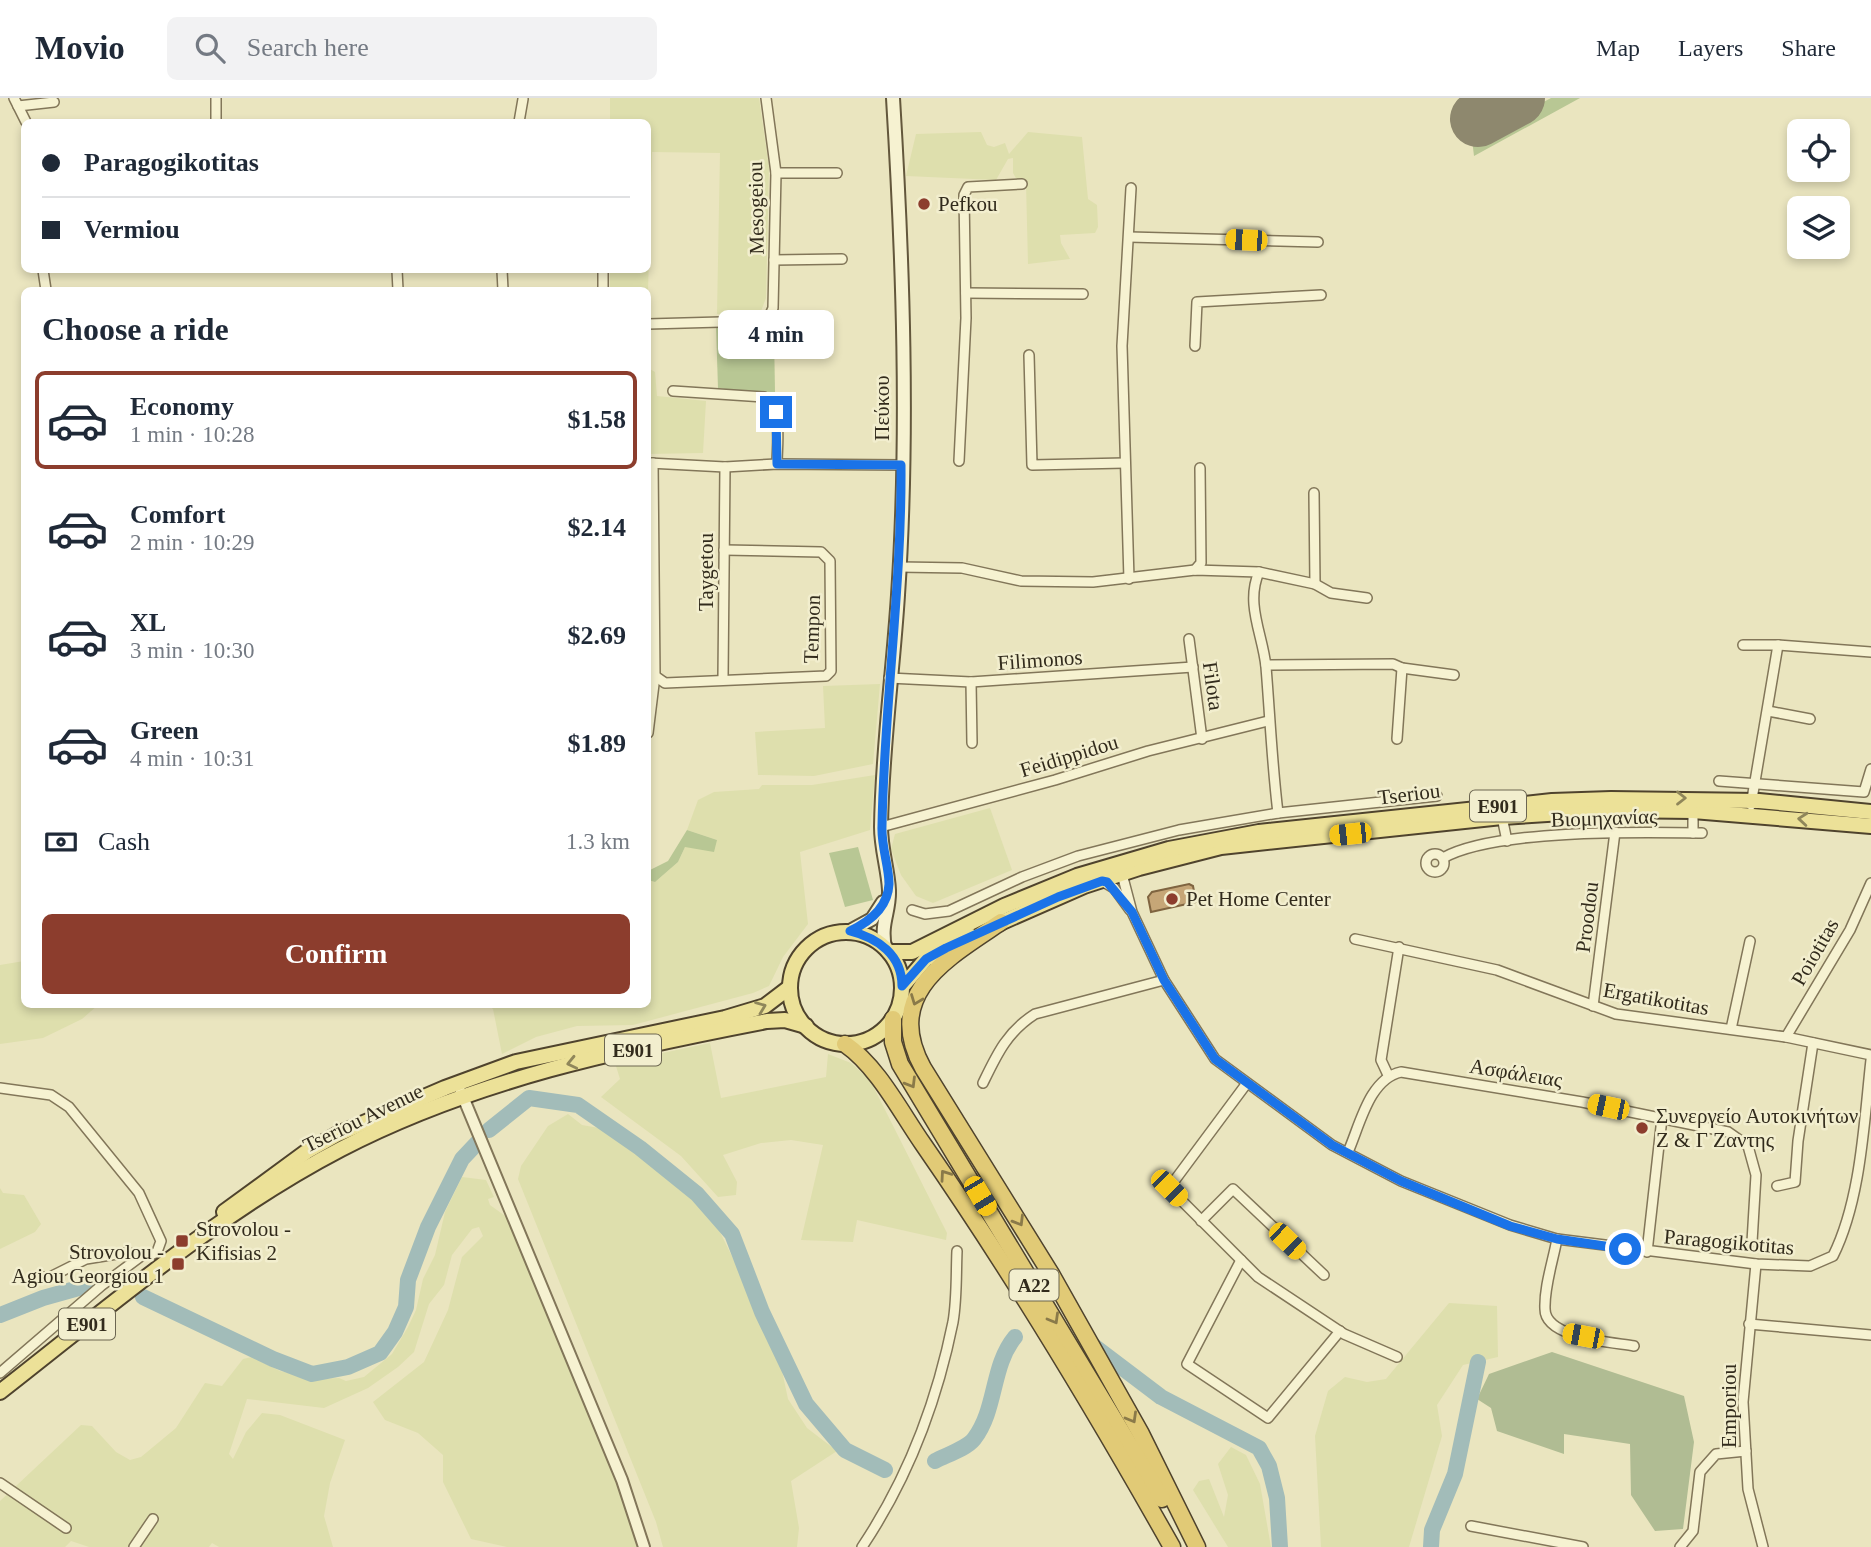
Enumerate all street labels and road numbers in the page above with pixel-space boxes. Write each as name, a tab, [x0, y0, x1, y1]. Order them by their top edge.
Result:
street label: Mesogeiou	[743, 161, 769, 255]
street label: Πεύκου	[870, 375, 894, 441]
street label: Taygetou	[694, 533, 718, 611]
street label: Tempon	[799, 594, 825, 664]
street label: Filimonos	[997, 645, 1083, 675]
street label: Filota	[1198, 660, 1228, 713]
street label: Feidippidou	[1017, 730, 1122, 782]
street label: Tseriou	[1376, 778, 1442, 810]
road number: E901	[1470, 790, 1526, 821]
street label: Βιομηχανίας	[1550, 804, 1658, 832]
street label: Proodou	[1571, 880, 1603, 954]
street label: Poiotitas	[1786, 914, 1844, 990]
street label: Ergatikotitas	[1601, 978, 1711, 1020]
road number: E901	[605, 1034, 661, 1066]
street label: Ασφάλειας	[1468, 1054, 1565, 1092]
street label: Tseriou Avenue	[299, 1079, 427, 1157]
street label: Paragogikotitas	[1663, 1224, 1795, 1260]
road number: A22	[1010, 1270, 1058, 1301]
road number: E901	[59, 1308, 115, 1340]
street label: Emporiou	[1717, 1364, 1741, 1448]

